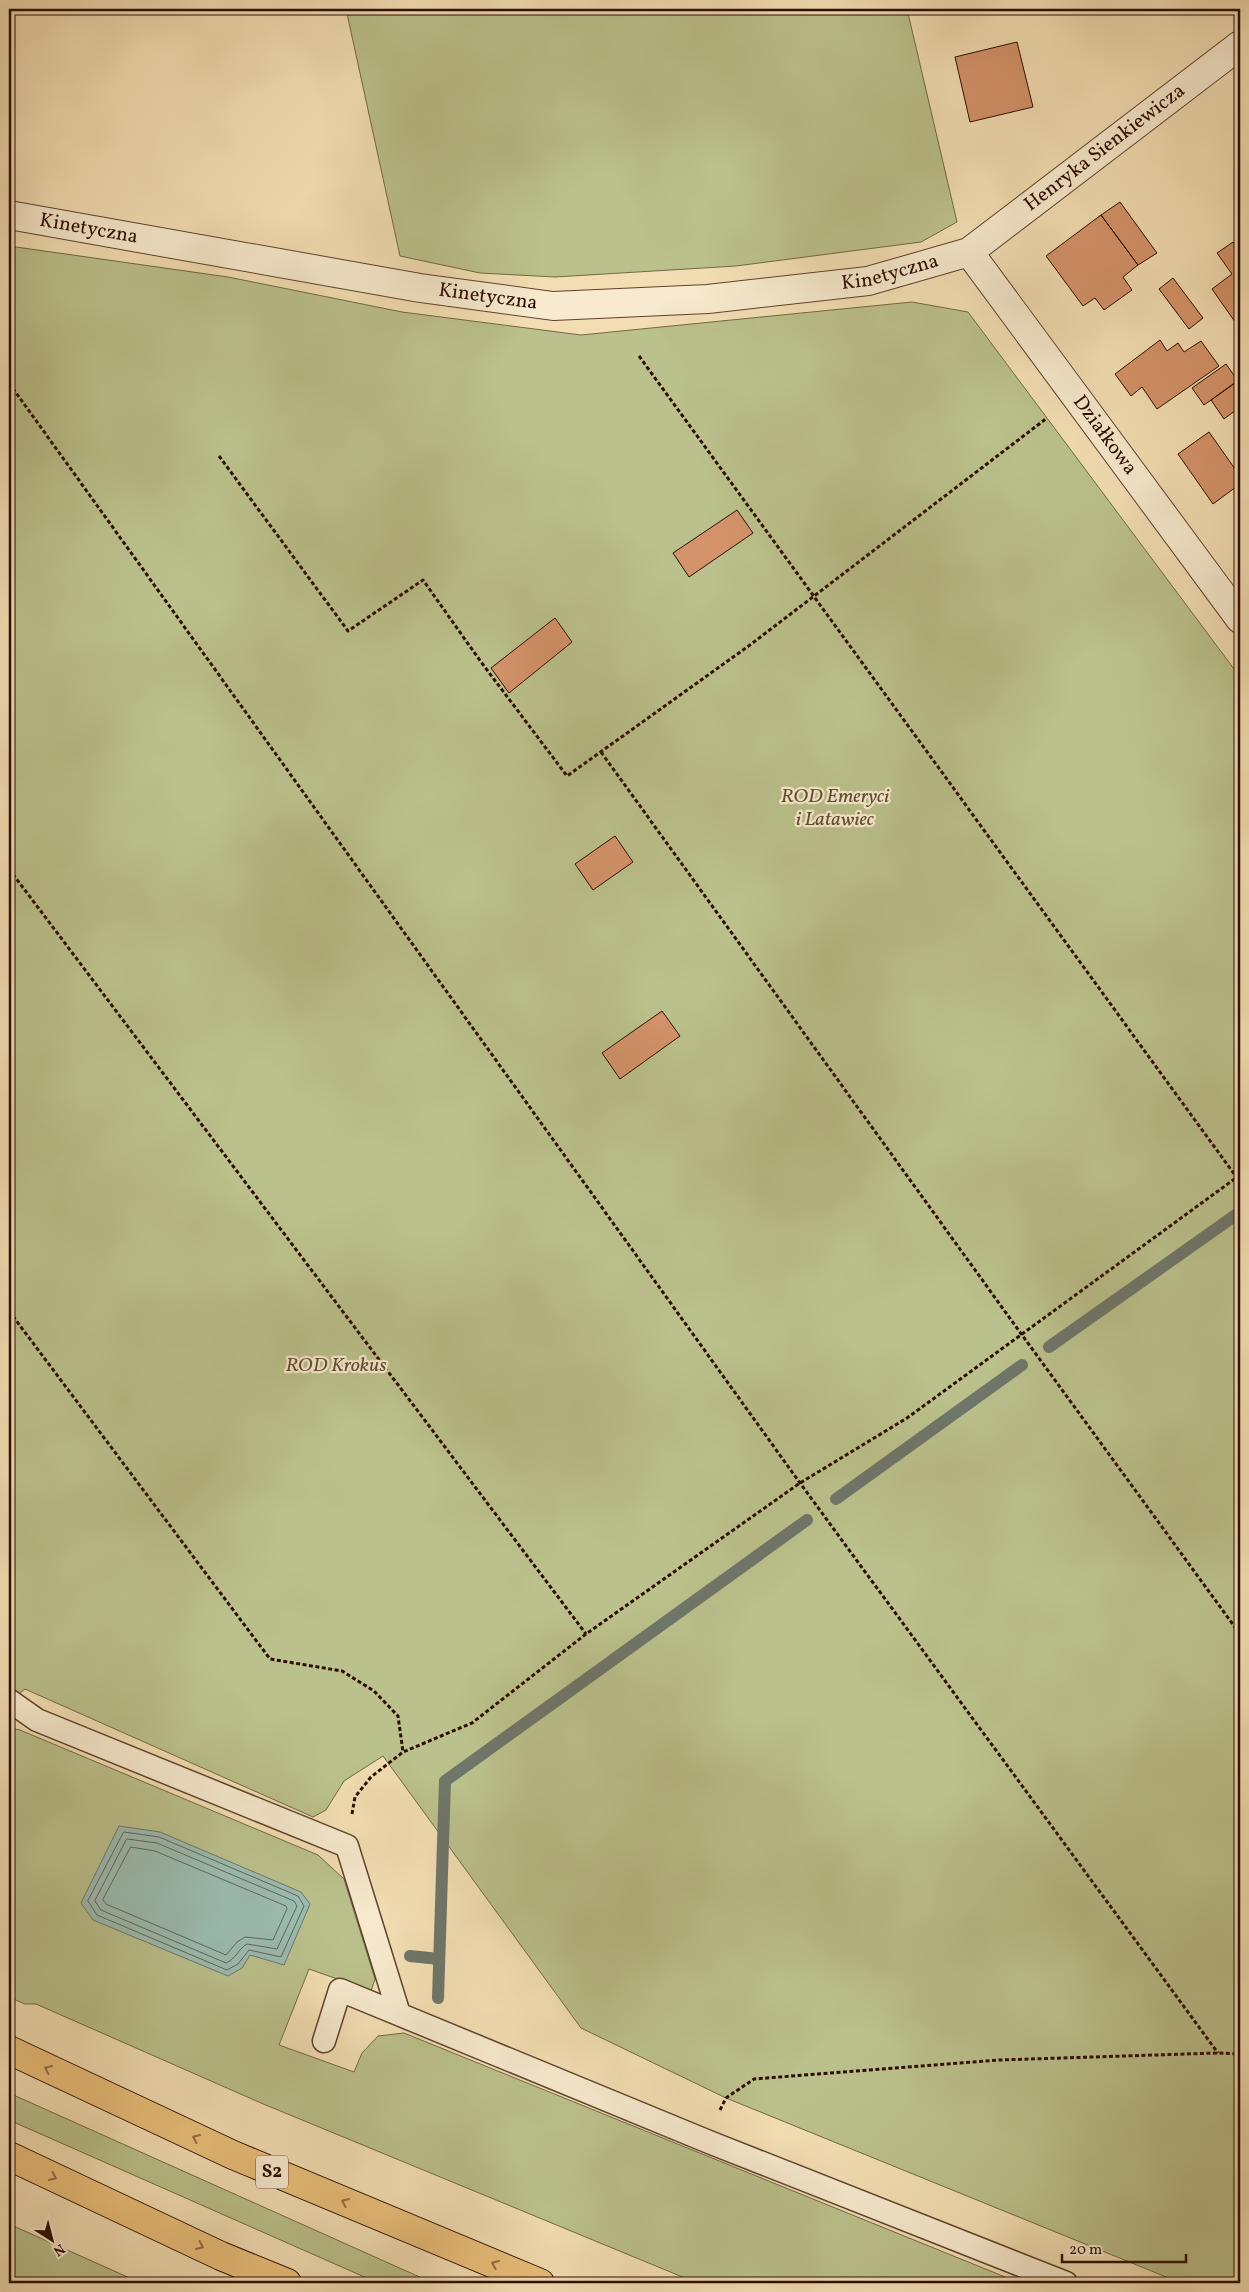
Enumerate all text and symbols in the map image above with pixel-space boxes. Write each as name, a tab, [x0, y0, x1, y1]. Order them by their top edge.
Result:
street label: Henryka Sienkiewicza	[1019, 78, 1191, 219]
street label: Kinetyczna	[37, 207, 140, 252]
street label: Kinetyczna	[840, 247, 942, 298]
street label: Kinetyczna	[437, 277, 539, 318]
street label: Działkowa	[1066, 390, 1143, 481]
park label: ROD Emeryci i Latawiec	[781, 783, 890, 834]
park label: ROD Krokus	[285, 1352, 387, 1380]
one-way arrow	[45, 2065, 54, 2075]
one-way arrow	[192, 2134, 201, 2144]
road number: S2	[256, 2156, 288, 2188]
one-way arrow	[48, 2171, 57, 2181]
one-way arrow	[341, 2198, 350, 2208]
north arrow	[28, 2214, 78, 2264]
scale bar	[1062, 2232, 1185, 2264]
text: N	[49, 2239, 68, 2260]
one-way arrow	[195, 2240, 204, 2250]
text: 20 m	[1069, 2240, 1102, 2261]
one-way arrow	[491, 2260, 500, 2271]

